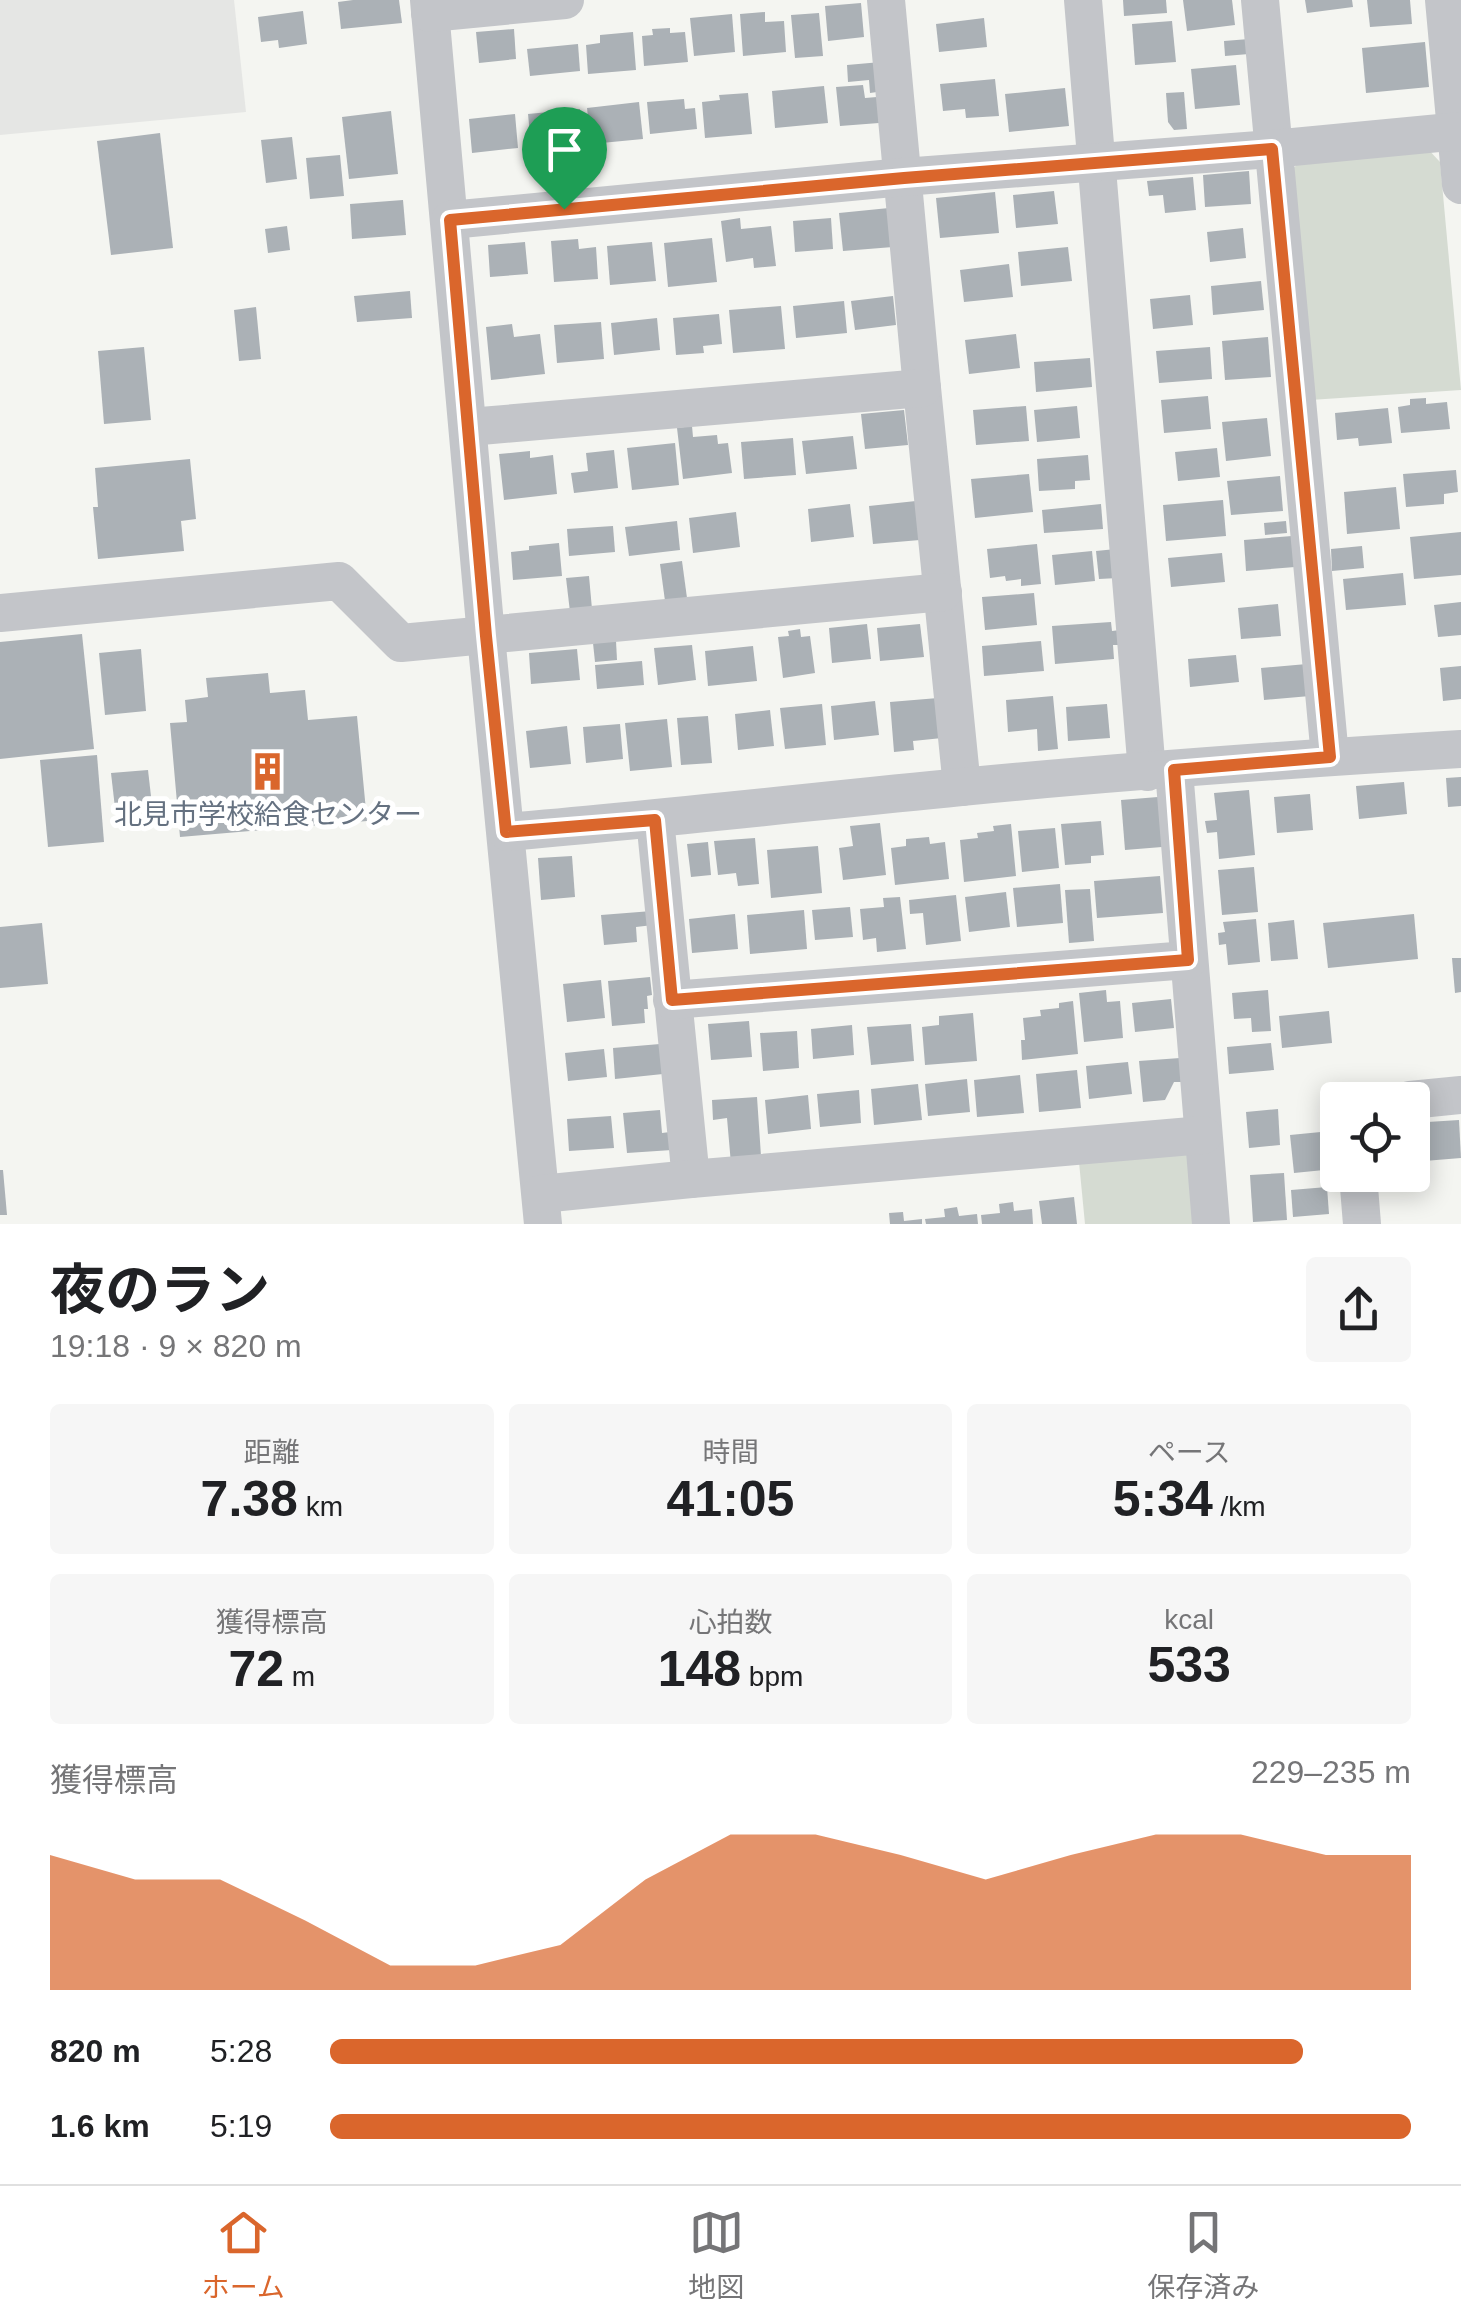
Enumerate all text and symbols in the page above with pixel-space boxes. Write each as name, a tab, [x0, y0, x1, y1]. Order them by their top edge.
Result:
pin	[522, 107, 607, 210]
icon: arrive	[537, 122, 592, 177]
building icon: 北見市学校給食センター	[247, 751, 289, 793]
place label: 北見市学校給食センター	[114, 799, 422, 830]
map controls	[1320, 1082, 1430, 1192]
button: locate	[1320, 1082, 1430, 1192]
button: share	[1306, 1257, 1411, 1362]
text: 夜のラン	[50, 1259, 270, 1321]
text: 19:18 · 9 × 820 m	[50, 1328, 302, 1364]
text: 距離	[244, 1437, 300, 1468]
text: 時間	[702, 1437, 759, 1468]
text: ペース	[1148, 1437, 1230, 1468]
text: 7.38	[201, 1471, 298, 1527]
text: 41:05	[667, 1471, 794, 1527]
text: 5:34	[1113, 1471, 1213, 1527]
text: km	[298, 1491, 343, 1522]
text: /km	[1213, 1491, 1266, 1522]
text: kcal	[1164, 1604, 1214, 1635]
text: 獲得標高	[216, 1607, 328, 1638]
text: 心拍数	[688, 1607, 773, 1638]
text: 533	[1147, 1637, 1231, 1693]
text: 72	[228, 1641, 284, 1697]
text: 148	[658, 1641, 741, 1697]
text: m	[284, 1661, 315, 1692]
text: bpm	[741, 1661, 803, 1692]
text: 229–235 m	[1251, 1754, 1411, 1790]
text: 獲得標高	[50, 1762, 178, 1798]
text: 820 m	[50, 2033, 141, 2069]
text: 5:28	[210, 2033, 272, 2069]
text: 1.6 km	[50, 2108, 150, 2144]
text: 5:19	[210, 2108, 272, 2144]
tab: ホーム	[202, 2205, 285, 2305]
tab: 地図	[688, 2205, 744, 2305]
tab: 保存済み	[1147, 2205, 1259, 2305]

